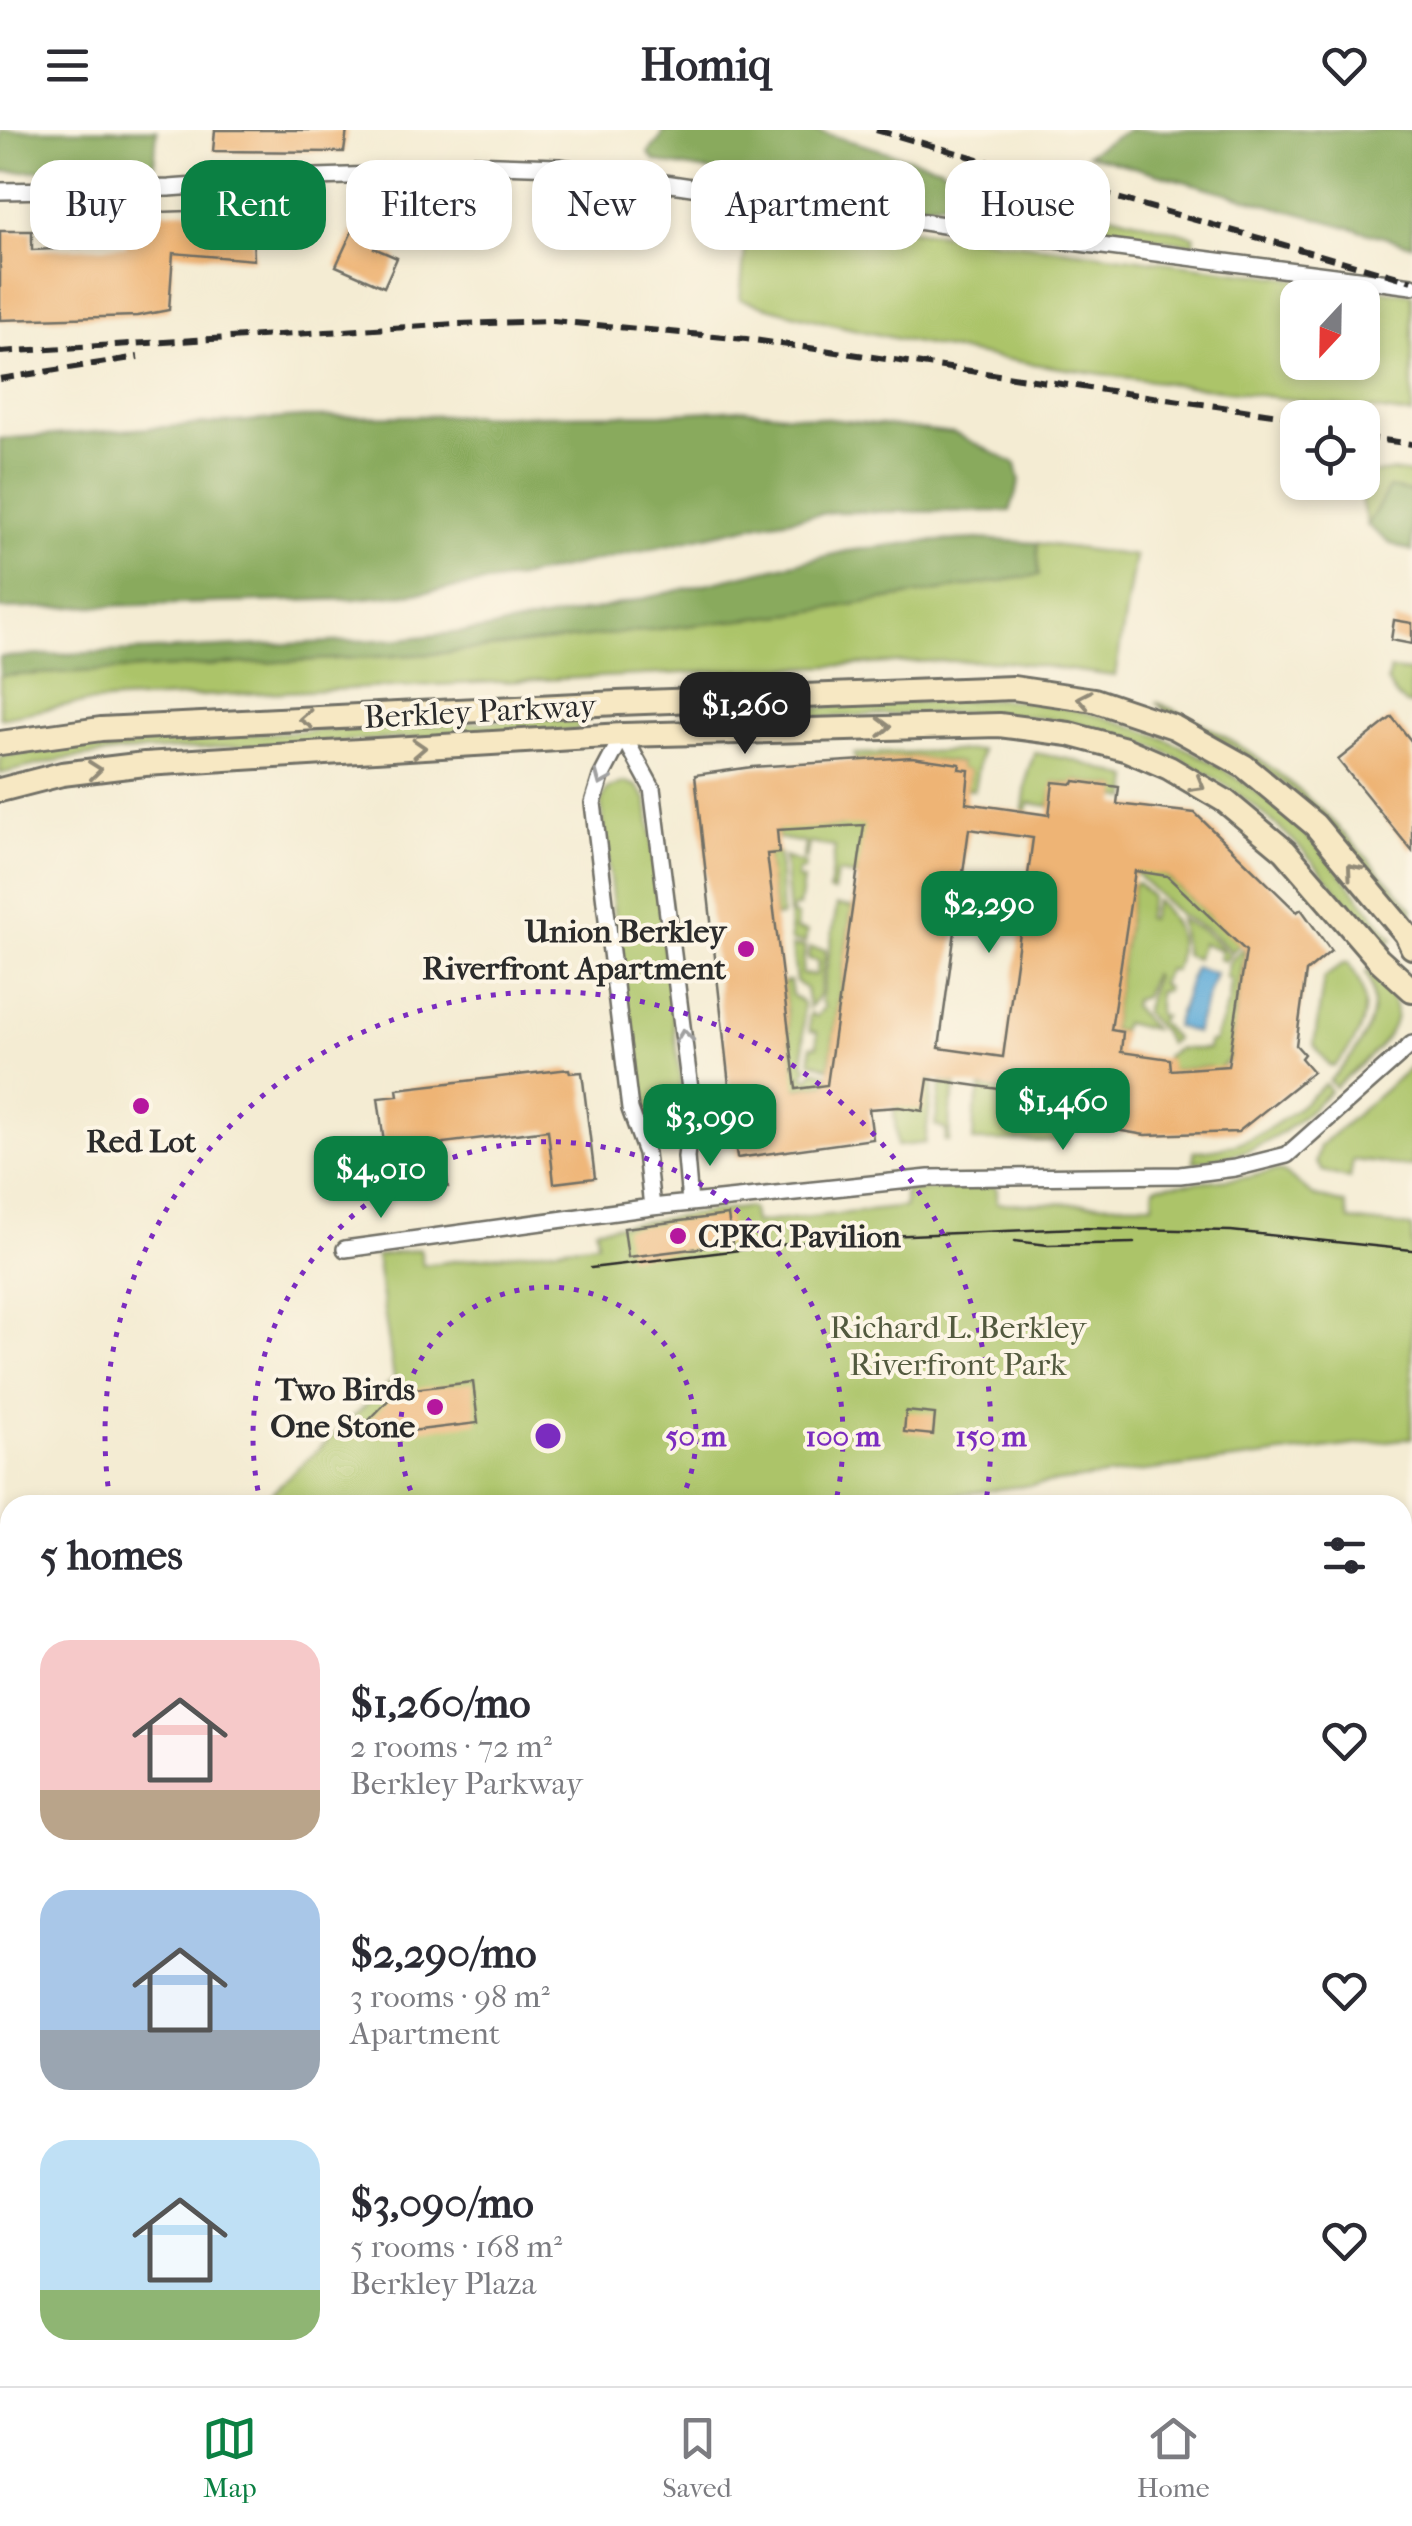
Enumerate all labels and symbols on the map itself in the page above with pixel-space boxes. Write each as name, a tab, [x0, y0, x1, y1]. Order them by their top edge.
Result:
north arrow	[1280, 280, 1380, 380]
pin: $1,260	[664, 672, 826, 757]
street label: Berkley Parkway	[363, 687, 598, 736]
one-way arrow	[1076, 690, 1093, 711]
one-way arrow	[298, 708, 314, 729]
one-way arrow	[876, 716, 892, 737]
one-way arrow	[412, 738, 428, 759]
one-way arrow	[88, 760, 104, 781]
one-way arrow	[593, 769, 613, 787]
one-way arrow	[1187, 773, 1205, 793]
one-way arrow	[1346, 864, 1364, 882]
pin: $2,290	[908, 871, 1070, 956]
place label: Union Berkley Riverfront Apartment	[422, 913, 728, 987]
marker: Union Berkley Riverfront Apartment	[735, 938, 757, 960]
one-way arrow	[674, 1028, 695, 1044]
pin: $1,460	[982, 1068, 1144, 1153]
pin: $3,090	[629, 1084, 791, 1169]
marker: Red Lot	[130, 1095, 152, 1117]
place label: Red Lot	[86, 1123, 197, 1160]
pin: $4,010	[300, 1136, 462, 1221]
place label: CPKC Pavilion	[698, 1218, 901, 1255]
marker: CPKC Pavilion	[667, 1225, 689, 1247]
park label: Richard L. Berkley Riverfront Park	[830, 1309, 1087, 1383]
place label: Two Birds One Stone	[270, 1371, 415, 1445]
marker: Two Birds One Stone	[424, 1396, 446, 1418]
centre of rings	[530, 1418, 566, 1454]
text: 50 m	[666, 1419, 727, 1454]
text: 100 m	[805, 1419, 882, 1454]
text: 150 m	[955, 1419, 1028, 1454]

